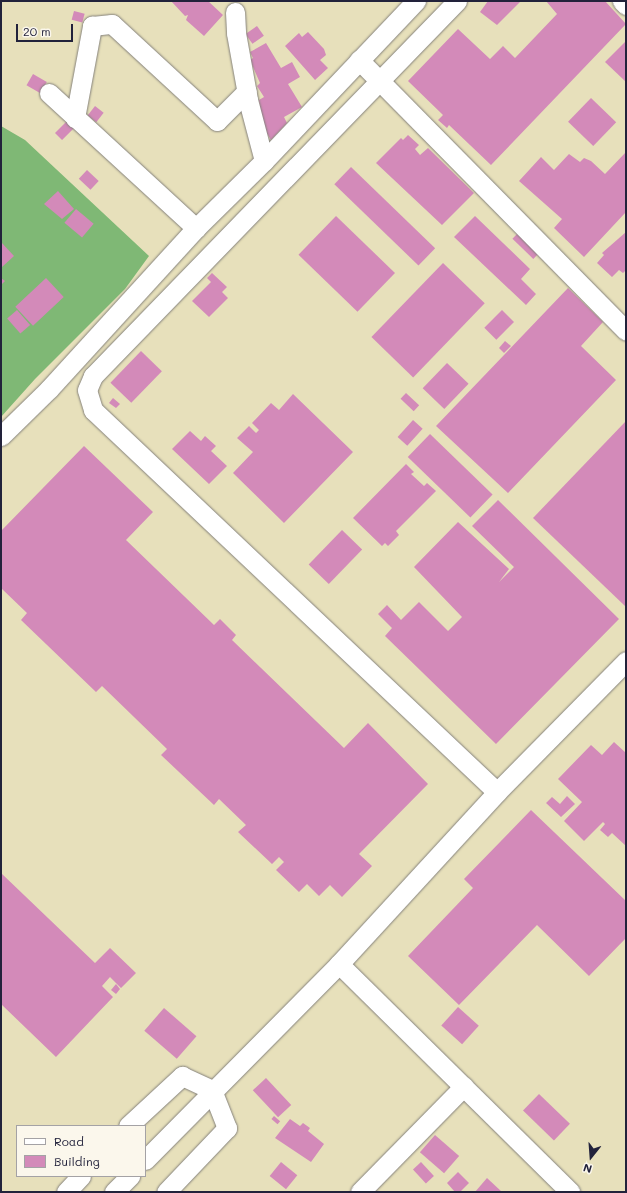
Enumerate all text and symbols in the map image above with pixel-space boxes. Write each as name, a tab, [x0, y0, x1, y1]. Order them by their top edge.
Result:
scale bar	[18, 16, 75, 42]
text: 20 m	[23, 23, 51, 39]
legend	[16, 1125, 146, 1177]
text: Road	[54, 1133, 84, 1149]
north arrow	[571, 1137, 611, 1177]
text: Building	[54, 1153, 100, 1169]
text: N	[581, 1161, 594, 1177]

